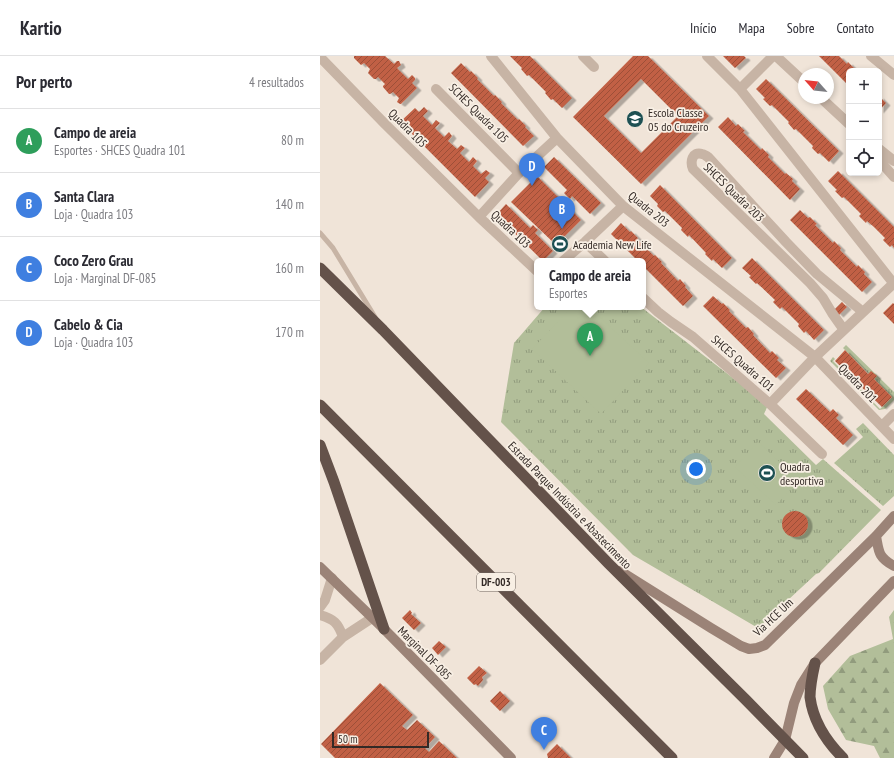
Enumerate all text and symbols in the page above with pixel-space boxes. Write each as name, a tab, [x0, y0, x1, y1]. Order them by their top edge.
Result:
text: Kartio	[20, 16, 62, 40]
text: Início	[690, 19, 717, 37]
text: Mapa	[739, 19, 765, 37]
text: Sobre	[787, 19, 815, 37]
text: Contato	[837, 19, 874, 37]
north arrow	[798, 68, 834, 104]
map controls	[846, 68, 882, 176]
button: +	[846, 68, 882, 104]
text: Por perto	[16, 71, 72, 93]
text: 4 resultados	[249, 74, 304, 91]
street label: SCHES Quadra 105	[446, 80, 512, 146]
button: −	[846, 104, 882, 140]
place label: Escola Classe 05 do Cruzeiro	[648, 105, 708, 134]
street label: Quadra 105	[386, 106, 430, 150]
school or university icon: Escola Classe 05 do Cruzeiro	[625, 109, 645, 129]
text: Campo de areia	[54, 123, 136, 142]
text: A	[26, 132, 32, 149]
text: 80 m	[281, 132, 304, 149]
button: locate	[846, 140, 882, 176]
text: Esportes · SHCES Quadra 101	[54, 142, 186, 159]
pin: D	[519, 153, 545, 186]
street label: SHCES Quadra 203	[701, 159, 767, 225]
text: Santa Clara	[54, 187, 114, 206]
street label: Quadra 203	[625, 188, 673, 230]
text: B	[26, 196, 32, 213]
text: 140 m	[275, 196, 304, 213]
pin: B	[549, 196, 575, 229]
text: Loja · Quadra 103	[54, 206, 133, 223]
street label: Quadra 103	[488, 207, 534, 251]
sports icon: Academia New Life	[550, 234, 570, 254]
place label: Academia New Life	[573, 237, 652, 252]
text: Coco Zero Grau	[54, 251, 133, 270]
popup	[534, 258, 646, 310]
text: C	[26, 260, 32, 277]
text: 160 m	[275, 260, 304, 277]
text: Campo de areia	[549, 266, 631, 285]
text: Loja · Marginal DF-085	[54, 270, 156, 287]
text: Esportes	[549, 285, 587, 302]
text: Cabelo & Cia	[54, 315, 123, 334]
pin: A	[577, 323, 603, 356]
text: D	[26, 324, 32, 341]
text: 170 m	[275, 324, 304, 341]
street label: SHCES Quadra 101	[708, 332, 778, 394]
text: Loja · Quadra 103	[54, 334, 133, 351]
street label: Quadra 201	[836, 360, 880, 406]
street label: Estrada Parque Indústria e Abastecimento	[505, 438, 635, 572]
your location	[686, 459, 706, 479]
place label: Quadra desportiva	[780, 459, 824, 488]
sports icon: Quadra desportiva	[757, 463, 777, 483]
road number: DF-003	[477, 573, 515, 591]
street label: Via HCE Um	[749, 595, 796, 640]
street label: Marginal DF-085	[395, 623, 455, 683]
pin: C	[531, 717, 557, 750]
scale bar	[332, 730, 429, 749]
text: 50 m	[338, 732, 357, 746]

